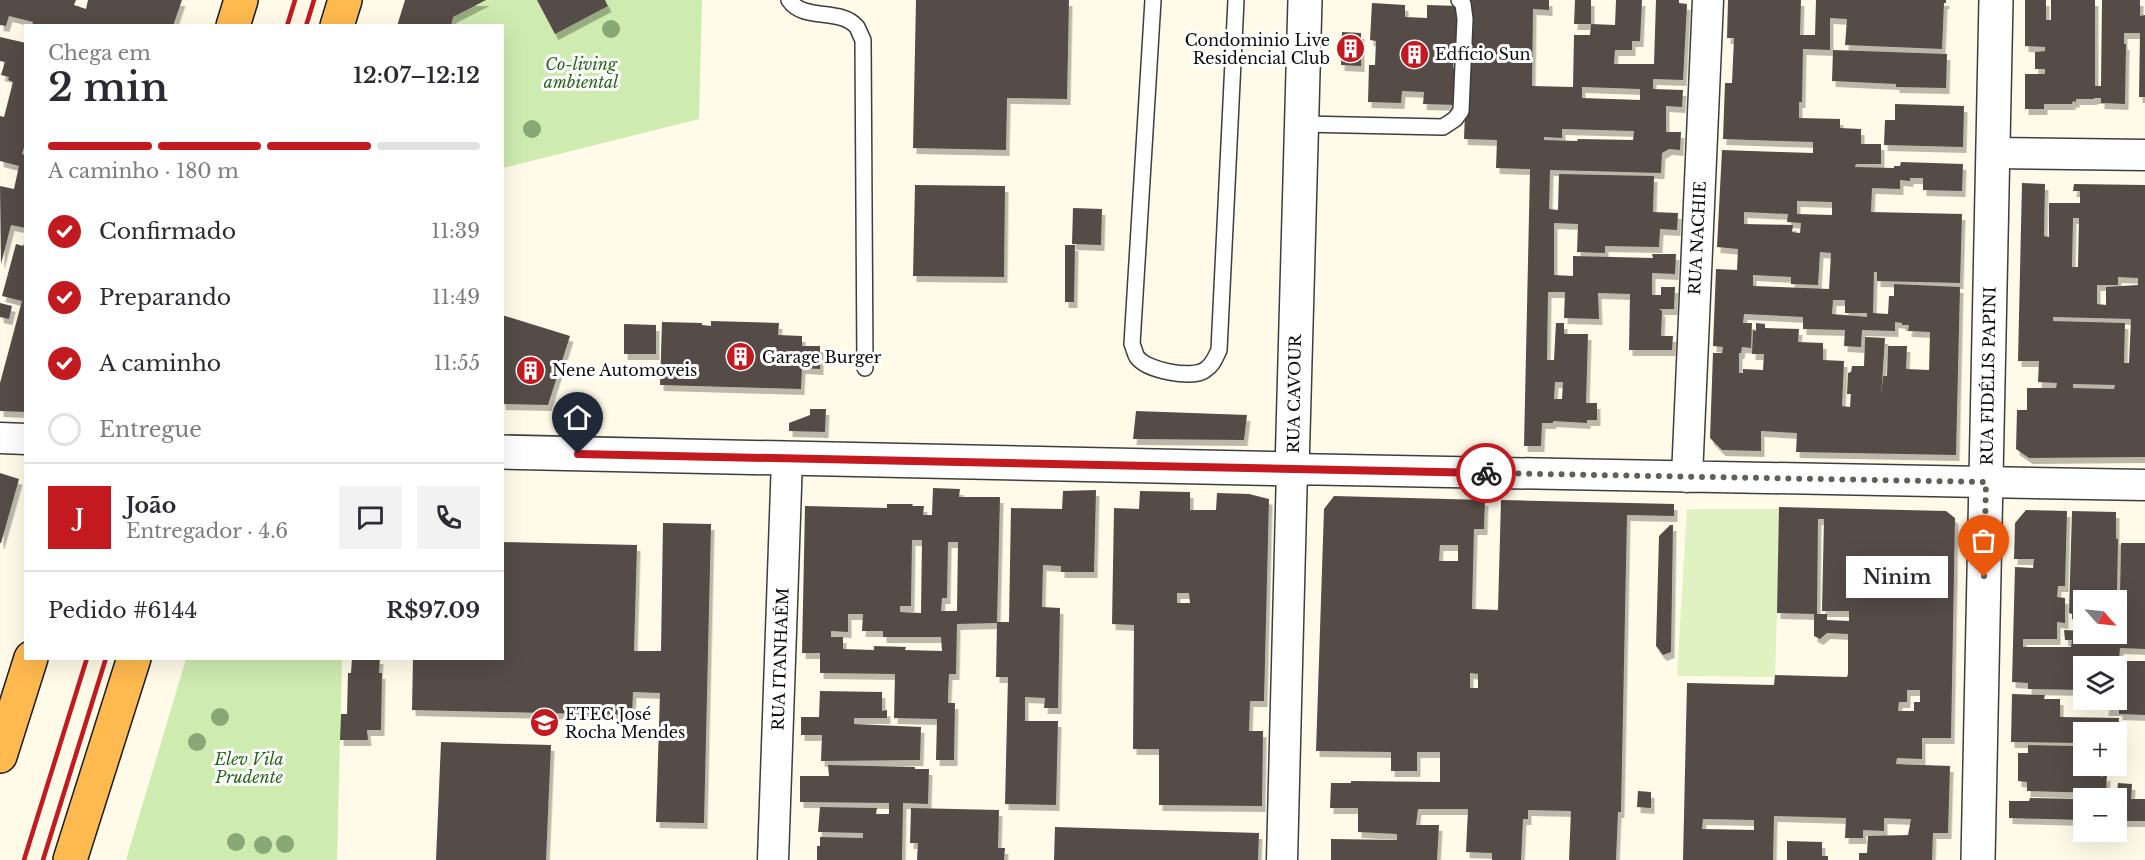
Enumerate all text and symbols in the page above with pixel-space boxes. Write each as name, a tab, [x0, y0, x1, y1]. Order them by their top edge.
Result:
place label: Condominio Live Residencial Club	[1185, 30, 1330, 68]
building icon: Condominio Live Residencial Club	[1335, 33, 1367, 65]
building icon: Edfício Sun	[1398, 38, 1430, 70]
text: Chega em	[48, 41, 151, 65]
place label: Edfício Sun	[1435, 44, 1531, 64]
park label: Co-living ambiental	[544, 54, 619, 92]
text: 12:07–12:12	[353, 62, 480, 89]
text: 2 min	[48, 63, 168, 112]
text: A caminho · 180 m	[48, 159, 239, 183]
street label: RUA NACHIE	[1684, 181, 1710, 295]
icon: check	[48, 215, 81, 248]
text: Confirmado	[99, 218, 236, 245]
text: 11:39	[431, 219, 480, 243]
icon: check	[48, 281, 81, 314]
text: Preparando	[99, 284, 231, 311]
text: 11:49	[432, 285, 480, 309]
street label: RUA FIDÉLIS PAPINI	[1976, 286, 2000, 466]
street label: RUA CAVOUR	[1283, 333, 1305, 454]
building icon: Garage Burger	[725, 341, 757, 373]
icon: check	[48, 347, 81, 380]
place label: Garage Burger	[762, 347, 882, 367]
text: A caminho	[99, 350, 221, 377]
text: 11:55	[434, 351, 480, 375]
building icon: Nene Automoveis	[515, 354, 547, 386]
place label: Nene Automoveis	[552, 360, 697, 380]
pin	[552, 392, 603, 454]
icon: home	[561, 401, 594, 434]
text: Entregue	[99, 416, 202, 443]
courier	[1456, 443, 1516, 503]
icon: bike	[1470, 457, 1503, 490]
button: chat	[339, 486, 402, 549]
button: phone	[417, 486, 480, 549]
text: João	[126, 492, 176, 519]
text: J	[75, 504, 84, 531]
pin	[1958, 515, 2009, 577]
text: Entregador · 4.6	[126, 519, 288, 543]
icon: bag	[1967, 524, 2000, 557]
callout: Ninim	[1846, 556, 1948, 598]
text: Ninim	[1863, 565, 1931, 589]
street label: RUA ITANHAÉM	[768, 587, 792, 731]
north arrow	[2073, 590, 2127, 644]
map controls	[2073, 590, 2127, 842]
text: Pedido #6144	[48, 597, 197, 624]
text: R$97.09	[386, 597, 480, 624]
button: layers	[2073, 656, 2127, 710]
place label: ETEC José Rocha Mendes	[565, 704, 685, 742]
school or university icon: ETEC José Rocha Mendes	[528, 707, 560, 739]
button: +	[2073, 722, 2127, 776]
park label: Elev Vila Prudente	[213, 749, 284, 787]
button: −	[2073, 788, 2127, 842]

